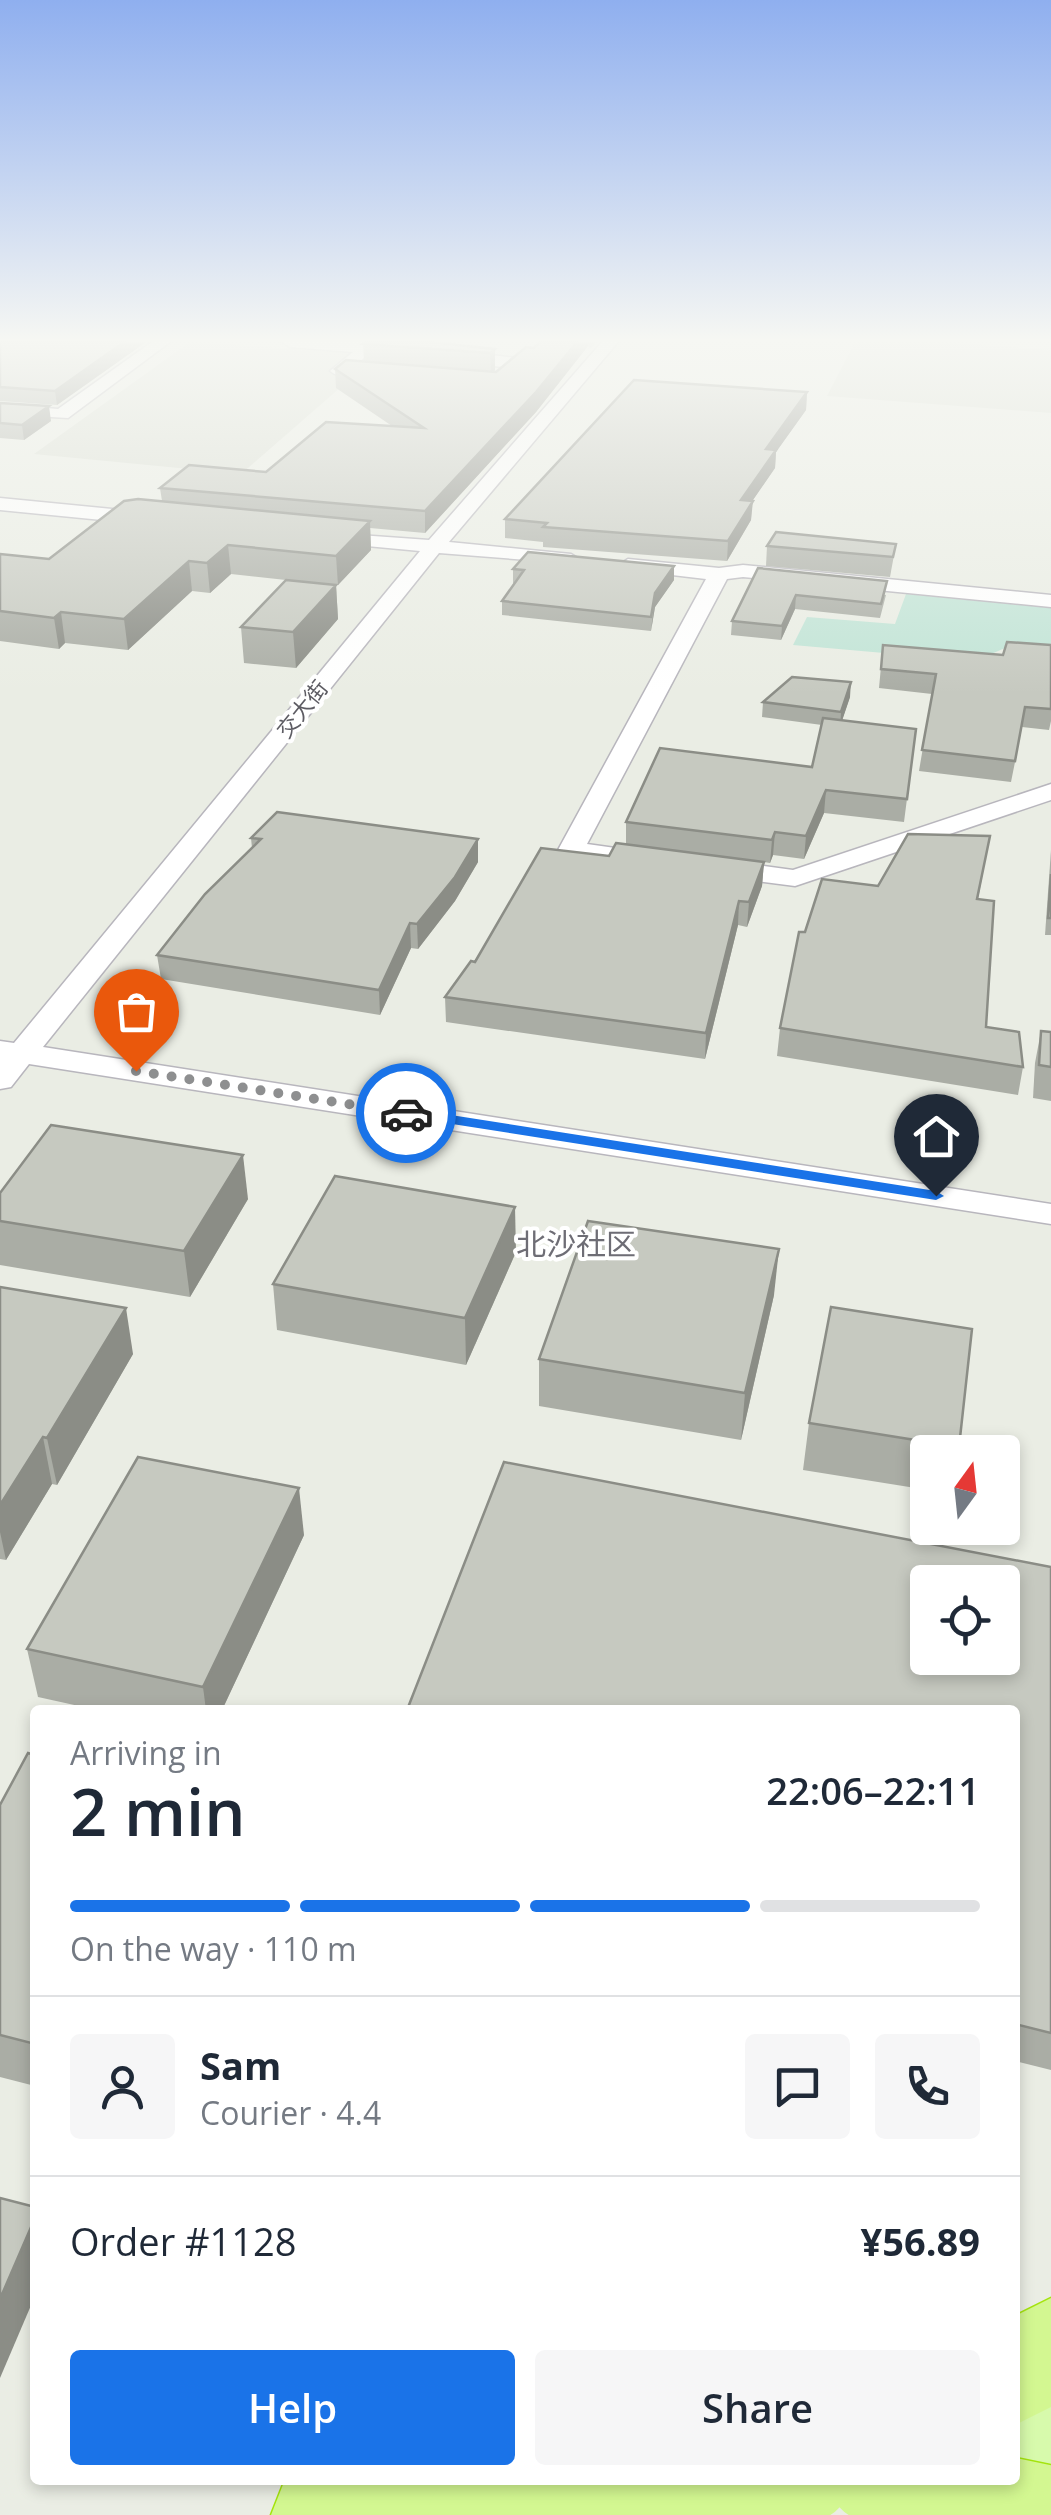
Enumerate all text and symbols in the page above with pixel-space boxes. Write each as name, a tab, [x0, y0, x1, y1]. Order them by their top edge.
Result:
street label: 交大街	[269, 673, 334, 743]
pin	[94, 969, 179, 1072]
icon: bag	[109, 984, 164, 1039]
courier	[356, 1063, 456, 1163]
icon: car	[379, 1086, 434, 1141]
pin	[894, 1094, 979, 1197]
icon: home	[909, 1109, 964, 1164]
district label: 北沙社区	[516, 1223, 636, 1264]
north arrow	[910, 1435, 1020, 1545]
map controls	[910, 1435, 1020, 1675]
button: locate	[910, 1565, 1020, 1675]
text: Arriving in	[70, 1731, 222, 1774]
text: 22:06–22:11	[766, 1764, 980, 1816]
text: 2 min	[70, 1767, 245, 1855]
text: On the way · 110 m	[70, 1927, 357, 1970]
button: person	[70, 2034, 175, 2139]
button: chat	[745, 2034, 850, 2139]
button: phone	[875, 2034, 980, 2139]
text: Sam	[200, 2039, 281, 2091]
text: Courier · 4.4	[200, 2091, 381, 2134]
text: Order #1128	[70, 2215, 297, 2267]
text: ¥56.89	[861, 2215, 980, 2267]
button: Help	[70, 2350, 515, 2465]
button: Share	[535, 2350, 980, 2465]

